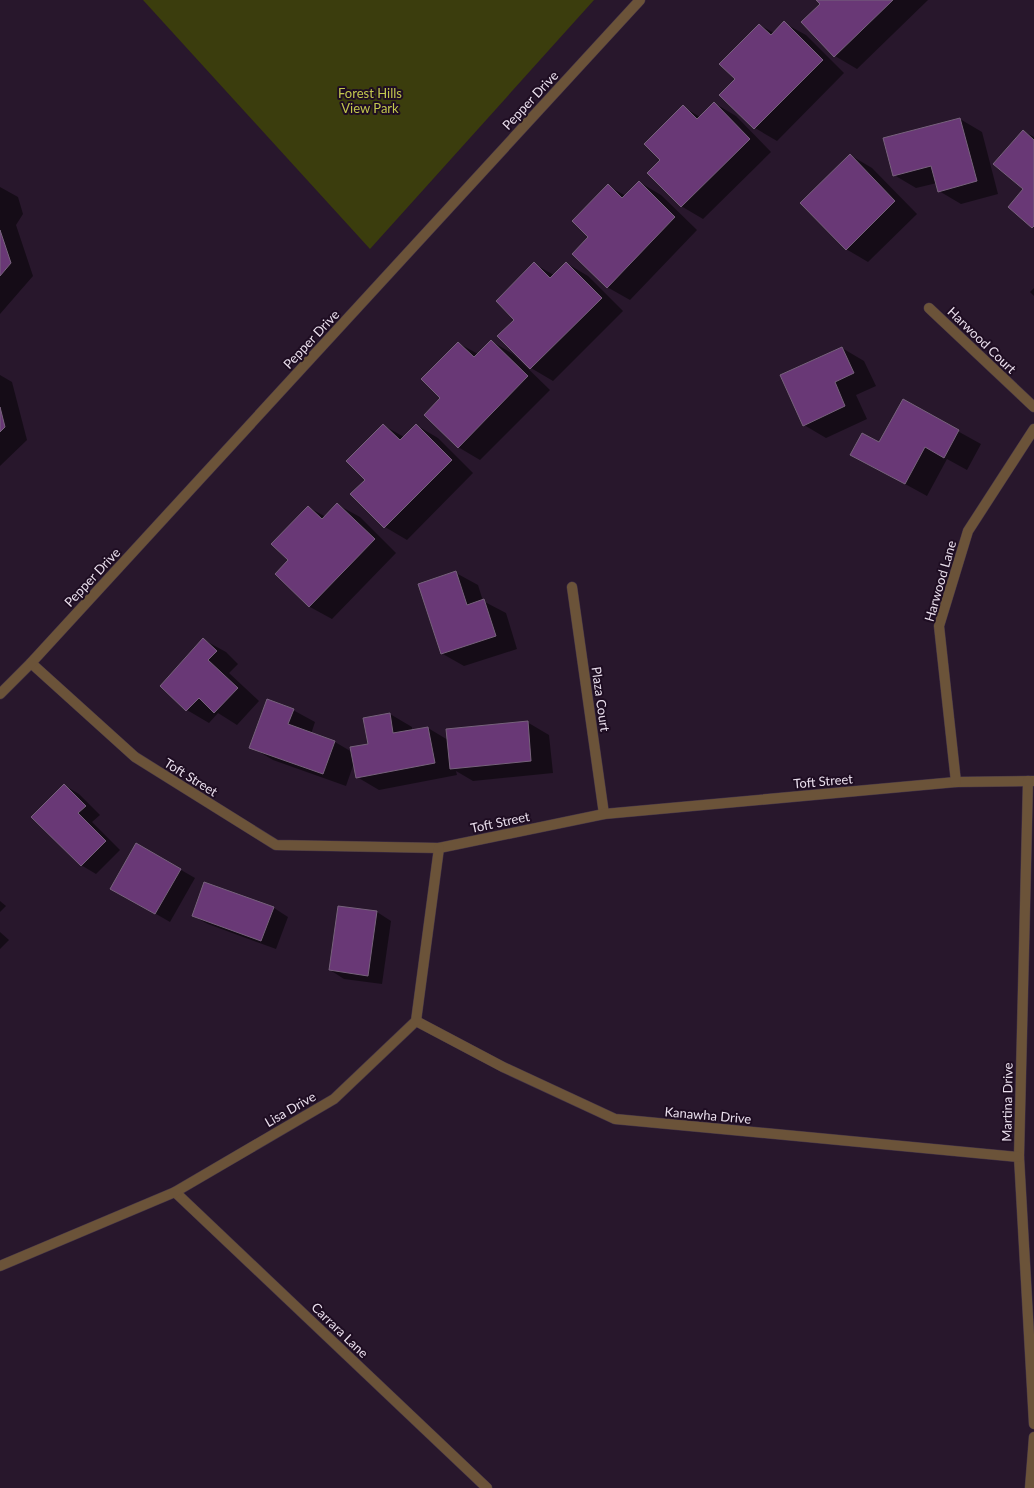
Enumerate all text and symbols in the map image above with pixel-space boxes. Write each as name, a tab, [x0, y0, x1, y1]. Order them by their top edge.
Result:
street label: Pepper Drive	[499, 67, 561, 133]
park label: Forest Hills View Park	[338, 85, 402, 116]
street label: Harwood Court	[944, 303, 1020, 377]
street label: Pepper Drive	[280, 306, 342, 372]
street label: Harwood Lane	[921, 538, 959, 623]
street label: Pepper Drive	[61, 544, 123, 610]
street label: Plaza Court	[589, 665, 614, 733]
street label: Toft Street	[161, 754, 221, 800]
street label: Toft Street	[793, 770, 854, 792]
street label: Toft Street	[469, 808, 531, 836]
street label: Martina Drive	[998, 1062, 1016, 1142]
street label: Lisa Drive	[262, 1088, 318, 1130]
street label: Kanawha Drive	[664, 1103, 752, 1127]
street label: Carrara Lane	[308, 1299, 372, 1361]

